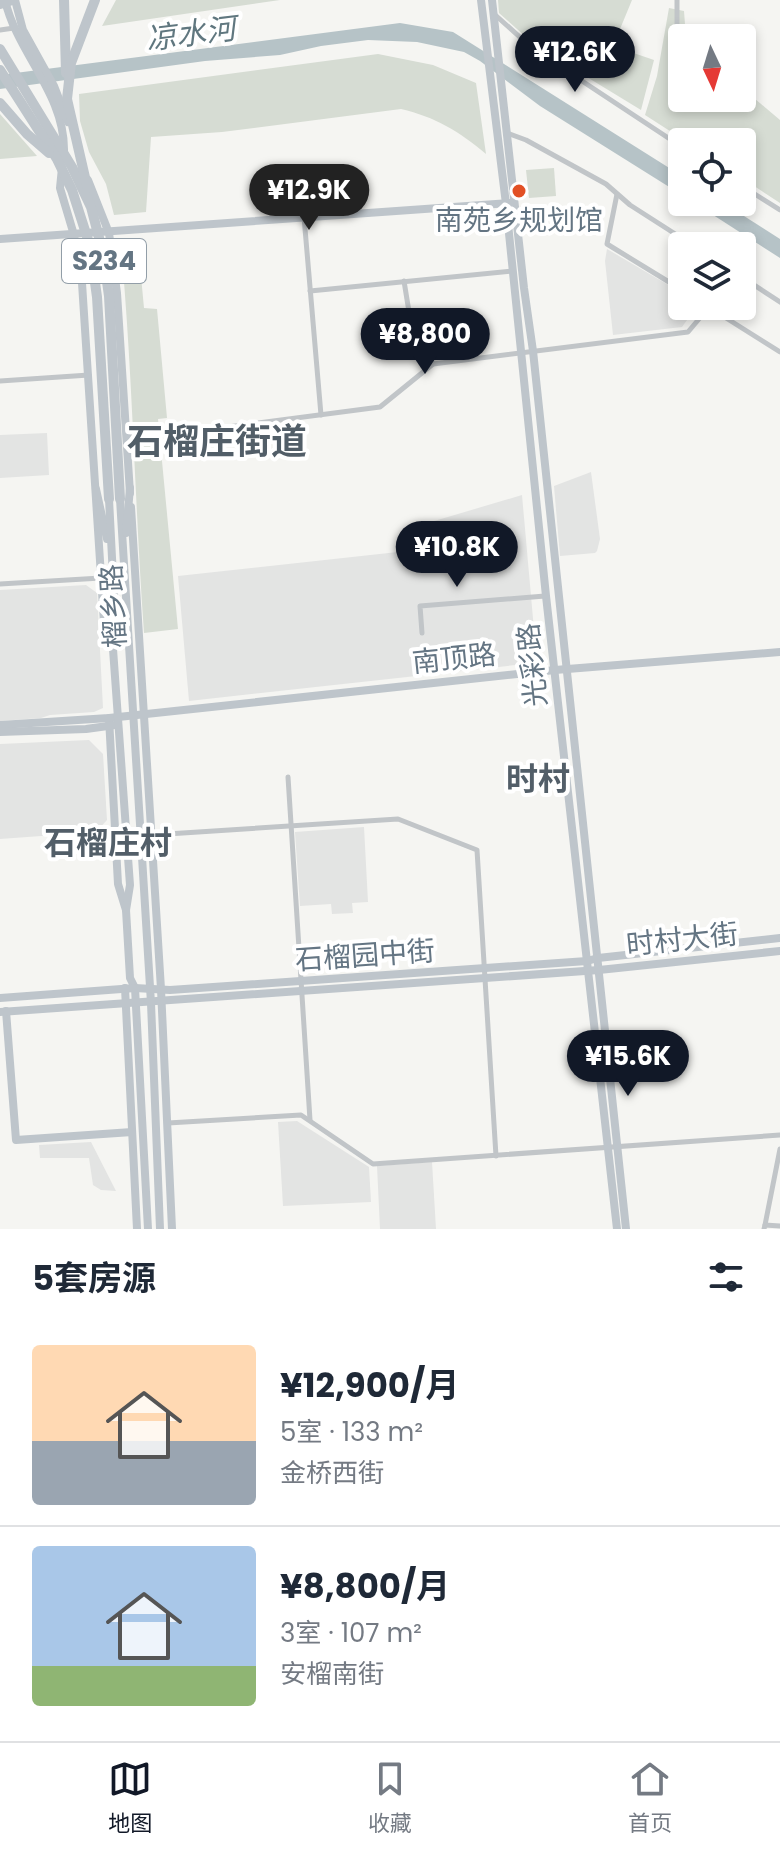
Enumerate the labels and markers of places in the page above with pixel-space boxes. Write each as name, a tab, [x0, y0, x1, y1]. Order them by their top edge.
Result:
pin: ¥12.6K	[510, 26, 640, 94]
pin: ¥12.9K	[244, 164, 374, 232]
marker: 南苑乡规划馆	[510, 182, 528, 200]
place label: 南苑乡规划馆	[435, 201, 603, 240]
pin: ¥8,800	[360, 308, 490, 376]
pin: ¥10.8K	[392, 521, 522, 589]
pin: ¥15.6K	[563, 1030, 693, 1098]

